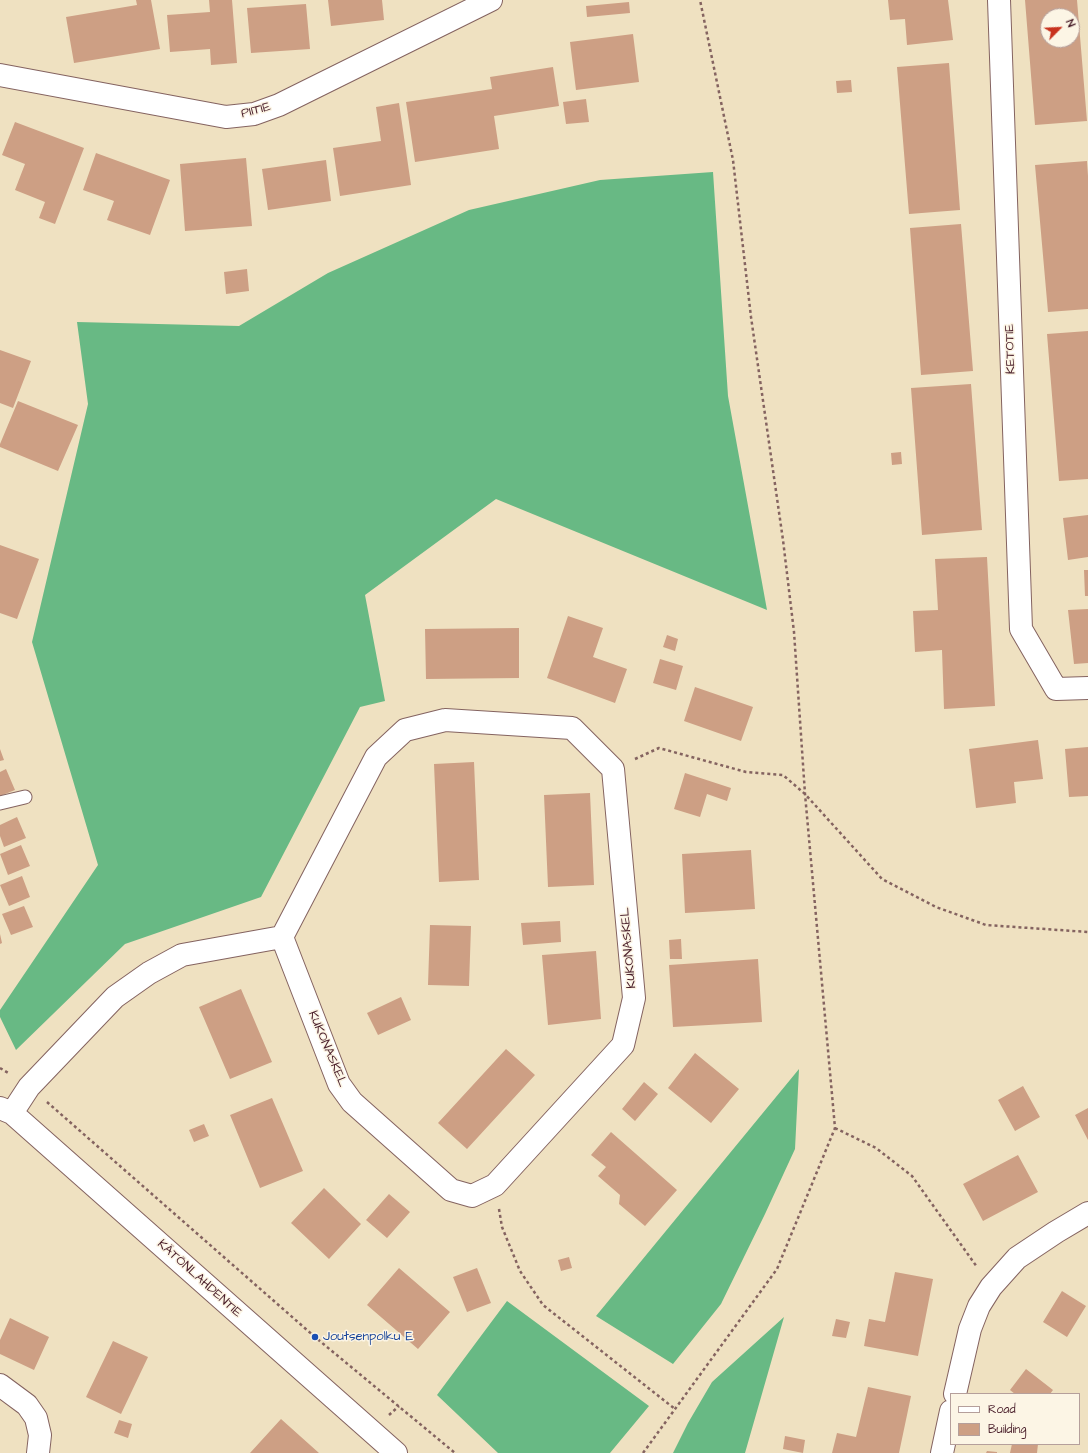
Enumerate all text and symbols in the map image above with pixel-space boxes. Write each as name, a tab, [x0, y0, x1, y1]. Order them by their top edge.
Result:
north arrow	[1040, 8, 1080, 48]
text: N	[1062, 17, 1079, 30]
street label: PIITIE	[239, 100, 273, 122]
street label: KETOTIE	[1002, 324, 1020, 374]
street label: KUKONASKEL	[618, 907, 640, 989]
street label: KUKONASKEL	[304, 1009, 350, 1089]
street label: KÄTÖNLAHDENTIE	[154, 1237, 244, 1321]
place label: Joutsenpolku E	[323, 1329, 413, 1345]
marker: Joutsenpolku E	[310, 1332, 320, 1342]
legend	[950, 1393, 1080, 1445]
text: Road	[988, 1401, 1016, 1418]
text: Building	[988, 1421, 1026, 1438]

